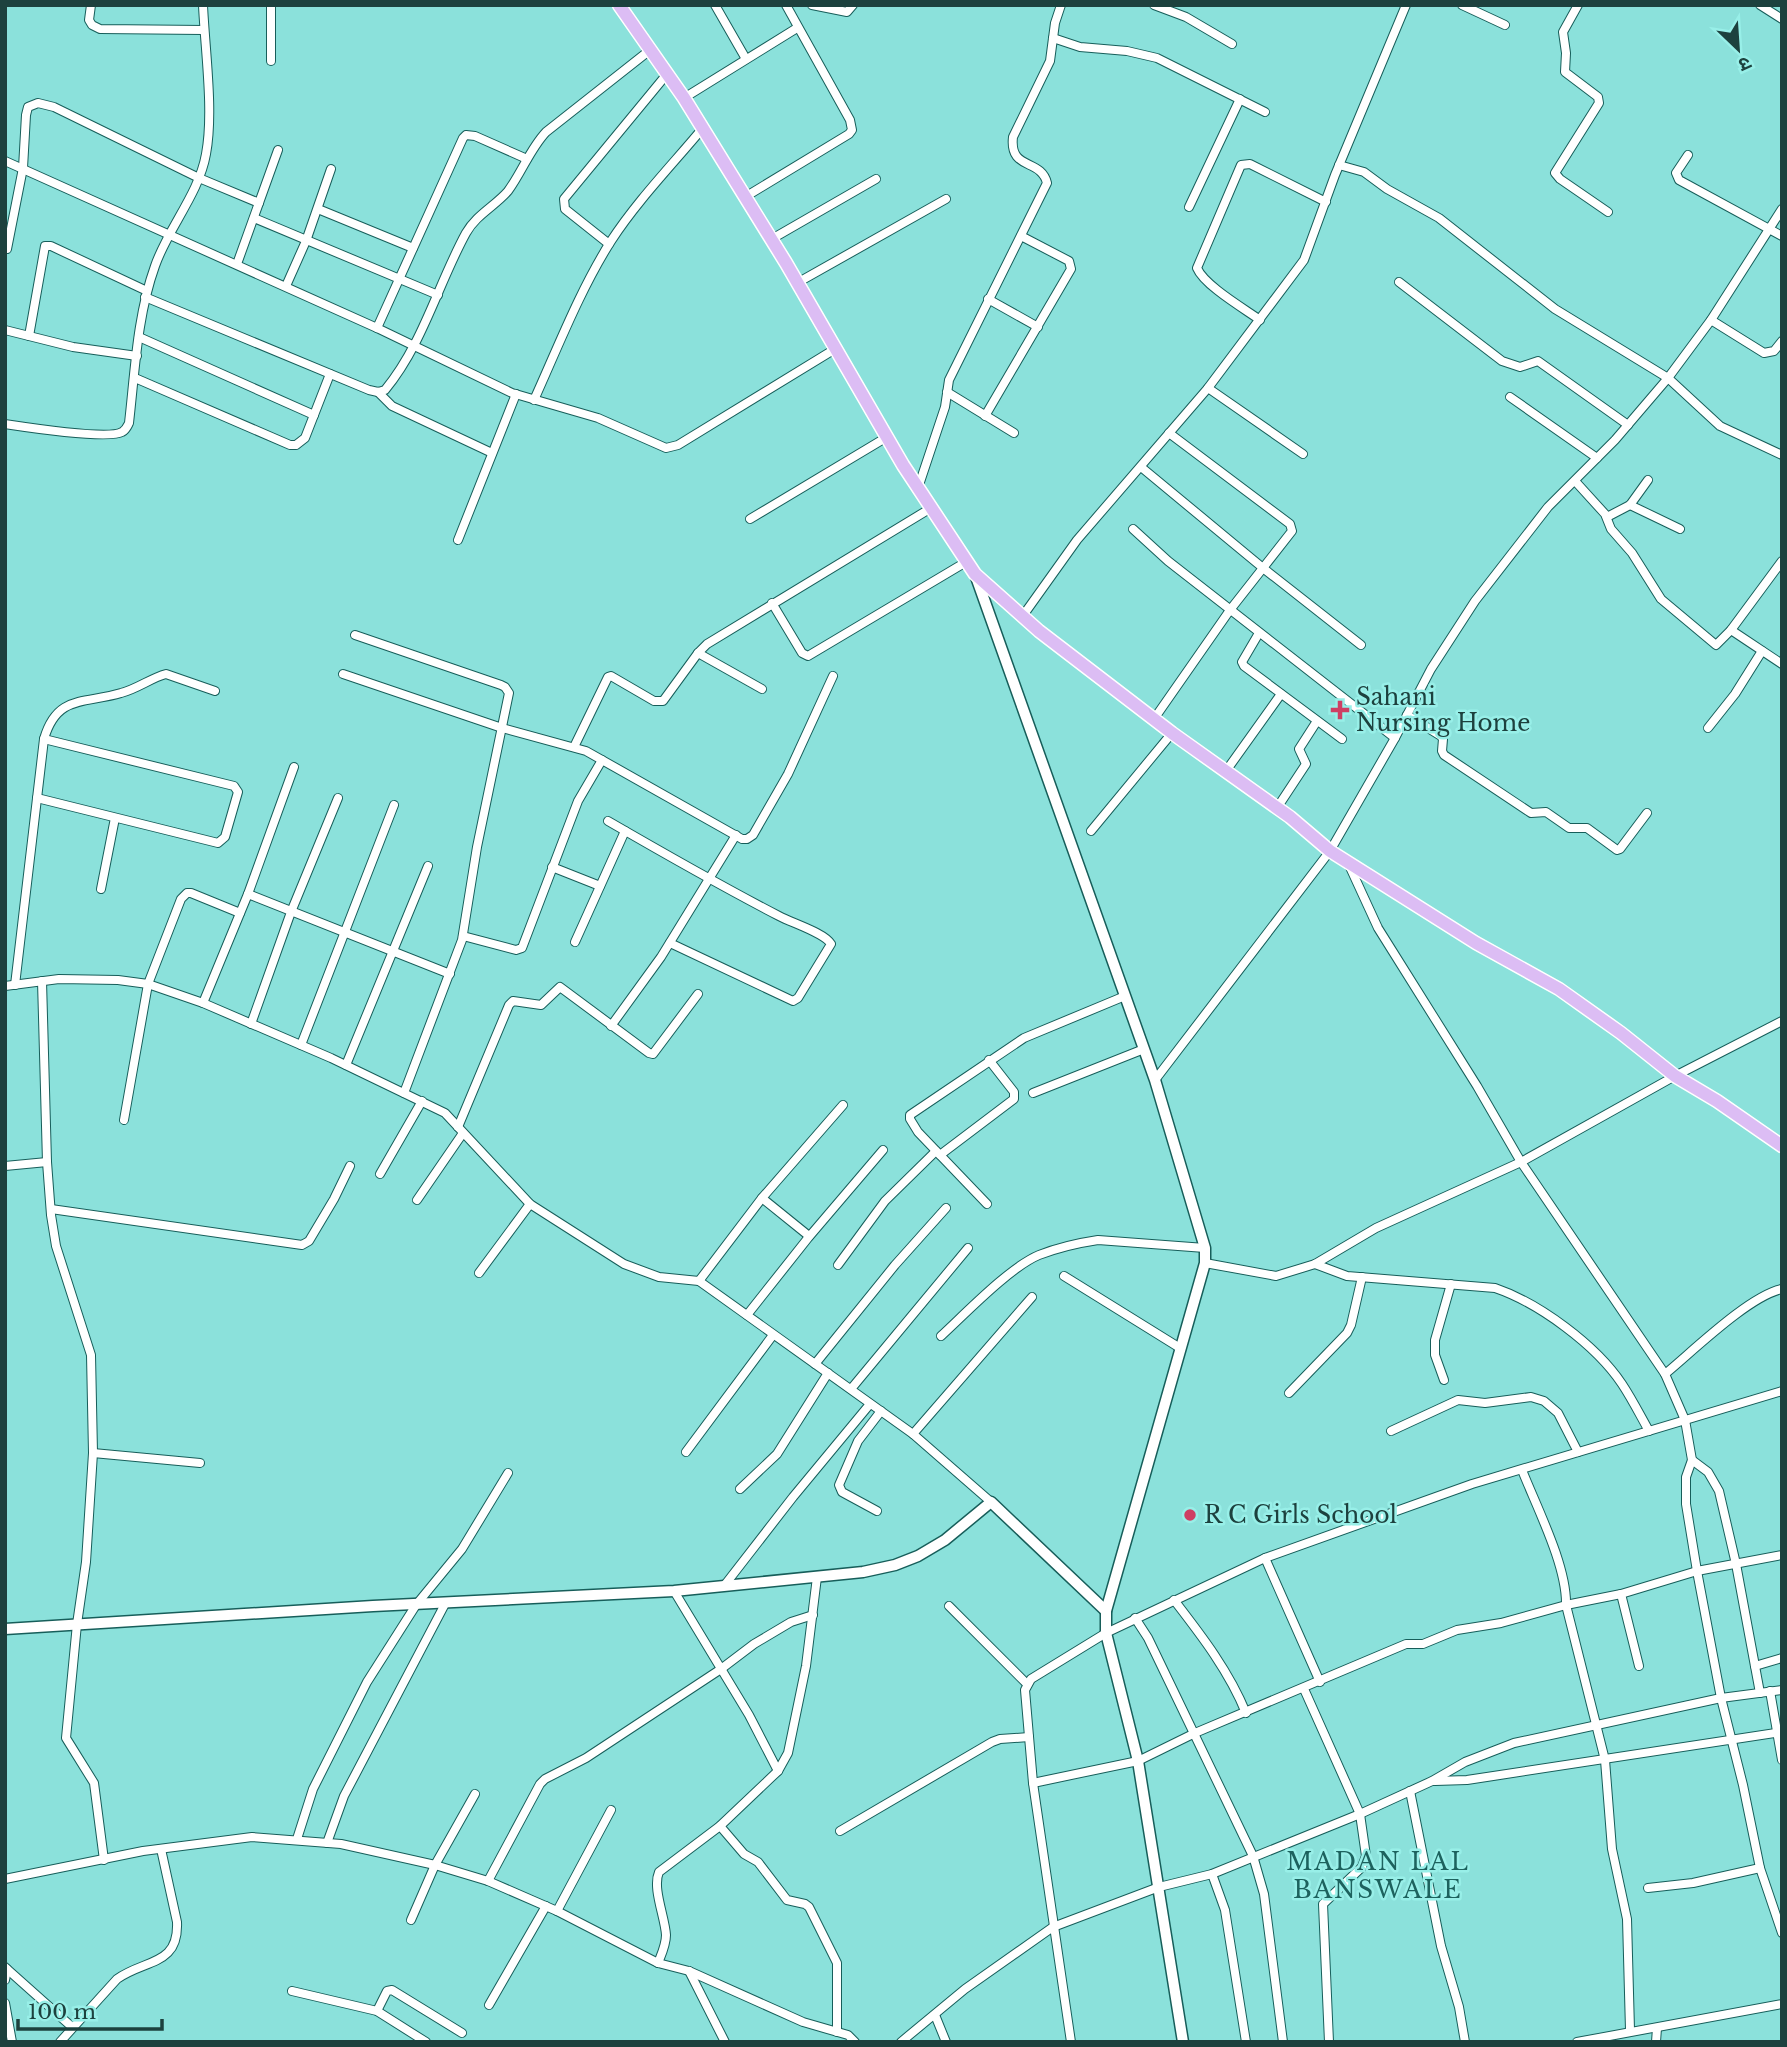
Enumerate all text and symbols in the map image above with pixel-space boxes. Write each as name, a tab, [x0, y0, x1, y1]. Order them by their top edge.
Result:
north arrow	[1703, 14, 1773, 84]
text: उ	[1734, 51, 1755, 77]
place label: Sahani Nursing Home	[1356, 683, 1530, 737]
marker: Sahani Nursing Home	[1330, 700, 1350, 720]
place label: R C Girls School	[1204, 1501, 1397, 1529]
marker: R C Girls School	[1182, 1507, 1198, 1523]
district label: MADAN LAL BANSWALE	[1286, 1847, 1470, 1904]
scale bar	[18, 1988, 161, 2032]
text: 100 m	[28, 1999, 96, 2025]

